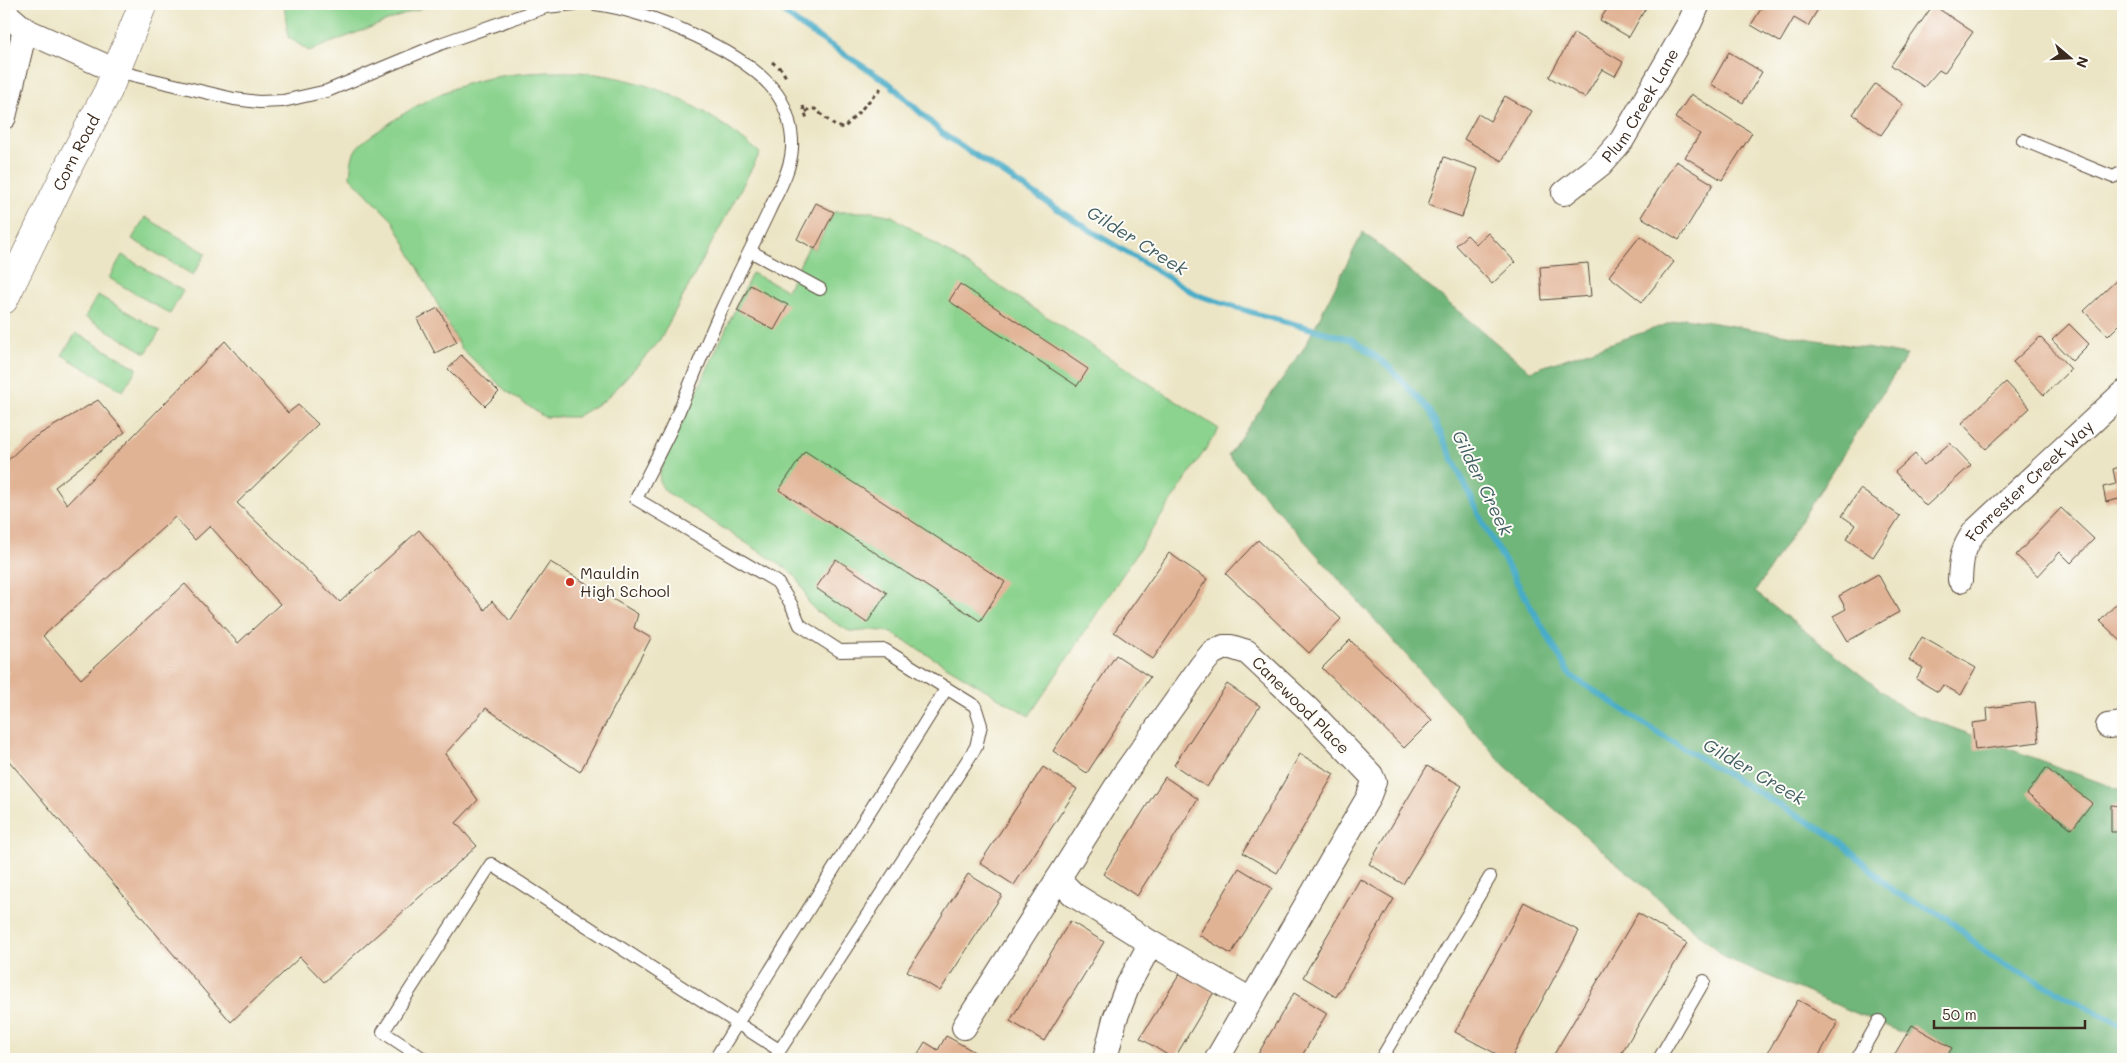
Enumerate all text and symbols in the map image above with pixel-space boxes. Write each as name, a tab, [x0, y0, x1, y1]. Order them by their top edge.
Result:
north arrow	[2044, 32, 2094, 82]
street label: Plum Creek Lane	[1596, 44, 1683, 166]
text: N	[2072, 54, 2093, 71]
street label: Corn Road	[47, 111, 104, 194]
water label: Gilder Creek	[1083, 200, 1193, 281]
street label: Forrester Creek Way	[1960, 415, 2097, 545]
water label: Gilder Creek	[1447, 426, 1519, 540]
place label: Mauldin High School	[580, 562, 670, 601]
marker: Mauldin High School	[564, 576, 576, 588]
street label: Canewood Place	[1248, 651, 1355, 758]
water label: Gilder Creek	[1699, 732, 1810, 810]
scale bar	[1934, 998, 2086, 1030]
text: 50 m	[1942, 1004, 1977, 1024]

